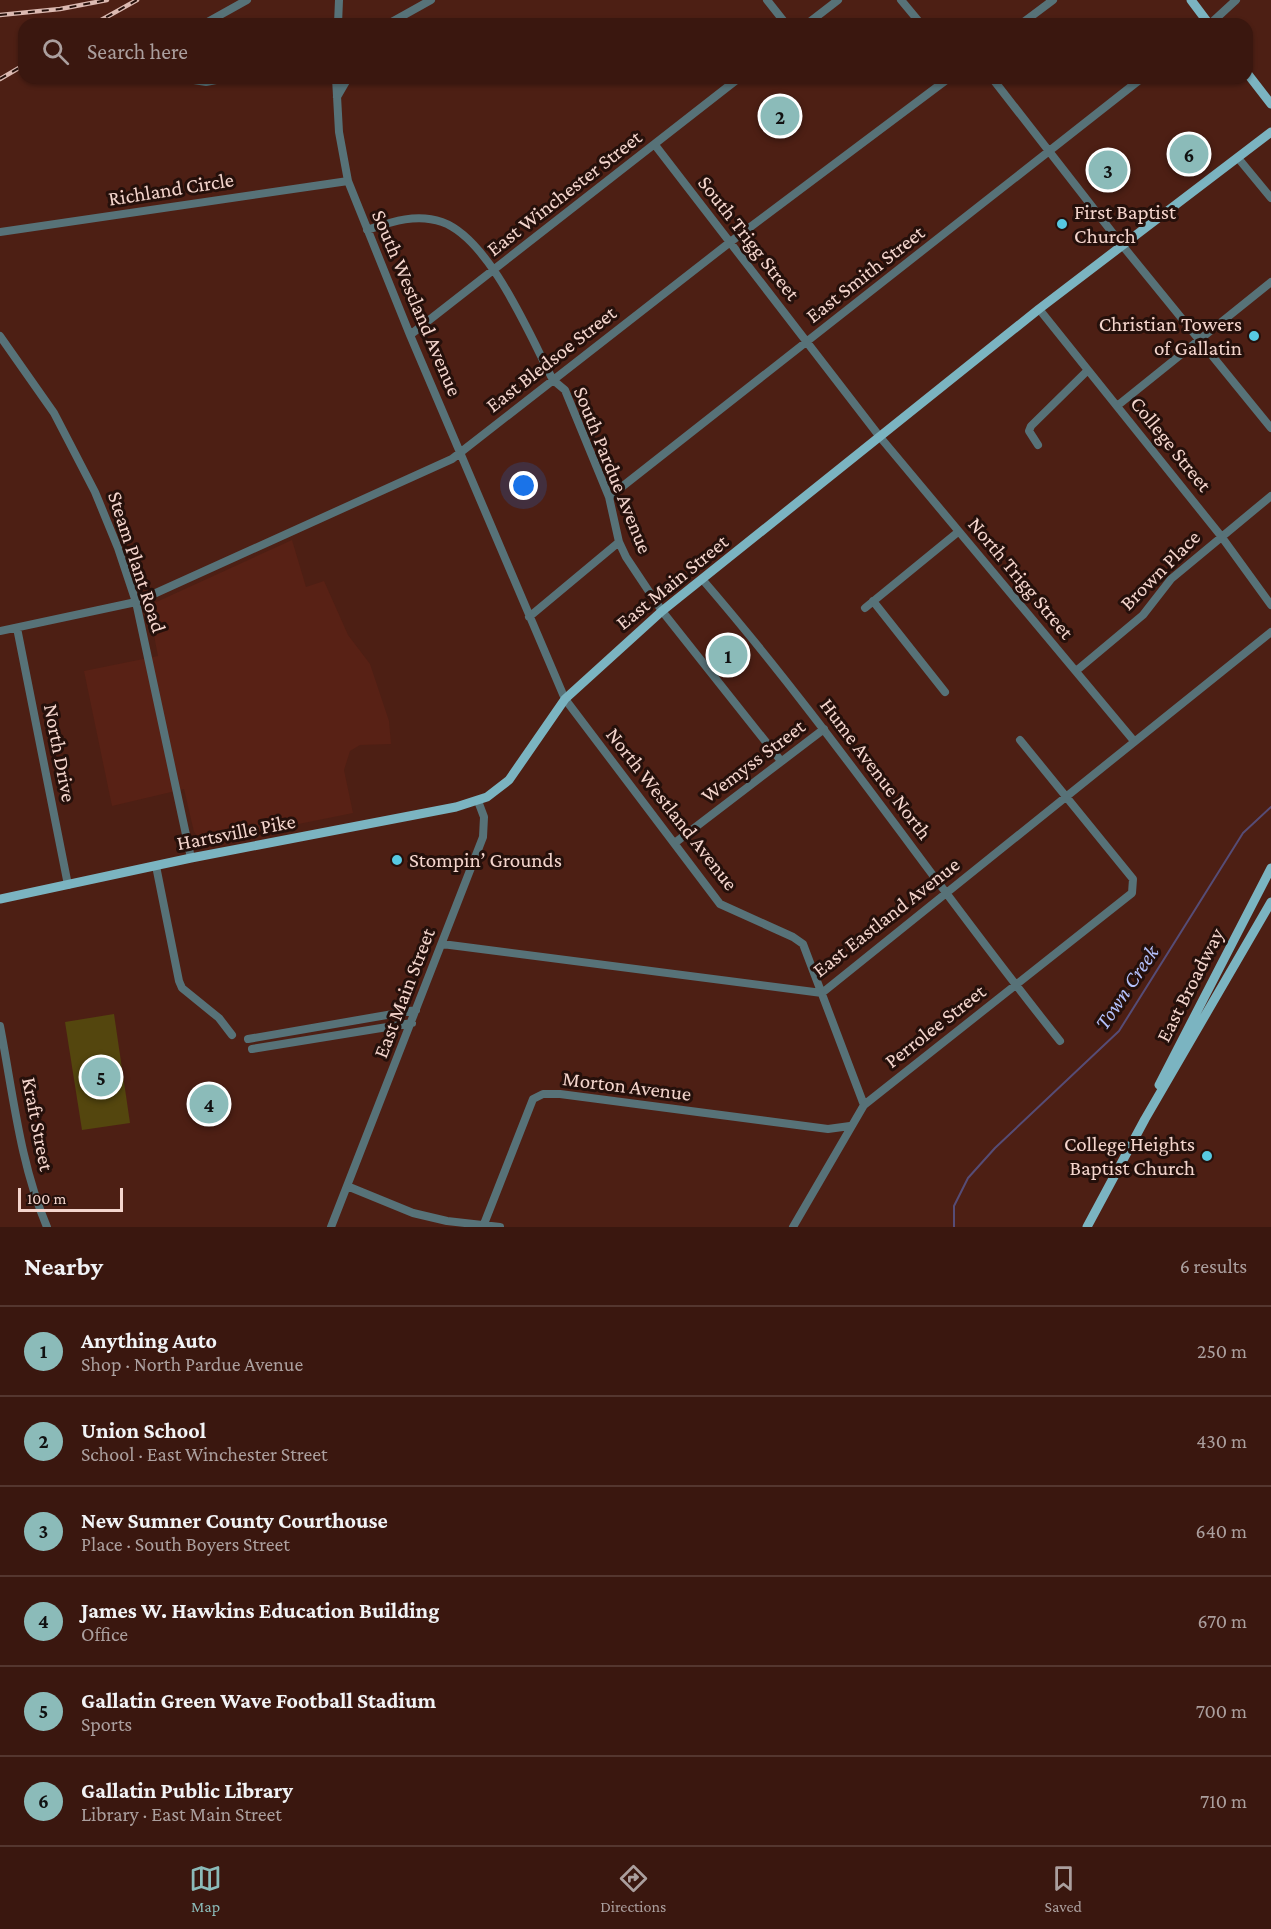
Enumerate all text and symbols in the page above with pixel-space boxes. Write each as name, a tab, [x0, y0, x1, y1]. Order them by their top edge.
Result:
search box	[18, 18, 1253, 84]
icon: search	[39, 35, 72, 68]
text: Search here	[87, 39, 188, 64]
pin: 2	[760, 94, 800, 138]
street label: East Winchester Street	[482, 124, 647, 261]
pin: 6	[1170, 132, 1208, 176]
pin: 3	[1088, 148, 1128, 192]
street label: Richland Circle	[107, 167, 235, 211]
street label: South Trigg Street	[693, 171, 806, 306]
place label: First Baptist Church	[1074, 200, 1177, 248]
street label: South Westland Avenue	[367, 206, 467, 400]
marker: First Baptist Church	[1055, 217, 1069, 231]
street label: East Smith Street	[801, 220, 930, 328]
street label: East Bledsoe Street	[481, 300, 622, 417]
place label: Christian Towers of Gallatin	[1099, 312, 1242, 360]
marker: Christian Towers of Gallatin	[1247, 329, 1261, 343]
street label: South Pardue Avenue	[569, 383, 657, 557]
street label: College Street	[1125, 392, 1217, 497]
your location	[509, 471, 538, 500]
street label: Steam Plant Road	[103, 488, 171, 636]
street label: North Trigg Street	[963, 512, 1080, 645]
street label: Brown Place	[1115, 525, 1205, 615]
street label: East Main Street	[611, 529, 734, 635]
pin: 1	[708, 632, 748, 678]
street label: Hume Avenue North	[815, 694, 937, 844]
street label: North Drive	[39, 702, 81, 804]
street label: Wemyss Street	[696, 714, 810, 808]
street label: North Westland Avenue	[601, 723, 743, 895]
street label: Hartsville Pike	[175, 809, 297, 855]
place label: Stompin’ Grounds	[409, 848, 562, 872]
street label: East Eastland Avenue	[808, 852, 964, 982]
marker: Stompin’ Grounds	[390, 853, 404, 867]
street label: East Main Street	[368, 924, 440, 1061]
street label: East Broadway	[1151, 924, 1229, 1046]
water label: Town Creek	[1089, 939, 1164, 1034]
street label: Perrolee Street	[880, 979, 991, 1073]
pin: 5	[82, 1054, 120, 1100]
street label: Morton Avenue	[561, 1066, 693, 1106]
street label: Kraft Street	[17, 1075, 59, 1174]
pin: 4	[190, 1082, 228, 1126]
place label: College Heights Baptist Church	[1064, 1132, 1195, 1180]
marker: College Heights Baptist Church	[1200, 1149, 1214, 1163]
scale bar	[18, 1185, 123, 1212]
text: 100 m	[27, 1190, 66, 1207]
text: Nearby	[24, 1252, 103, 1281]
text: 6 results	[1180, 1255, 1247, 1277]
text: Anything Auto	[81, 1328, 217, 1353]
text: 1	[40, 1340, 47, 1362]
text: 250 m	[1197, 1340, 1247, 1362]
text: Shop · North Pardue Avenue	[81, 1353, 303, 1375]
text: Union School	[81, 1418, 206, 1443]
text: 2	[38, 1430, 49, 1452]
text: 430 m	[1196, 1430, 1247, 1452]
text: School · East Winchester Street	[81, 1443, 328, 1465]
text: New Sumner County Courthouse	[81, 1508, 388, 1533]
text: 3	[39, 1520, 48, 1542]
text: 640 m	[1195, 1520, 1247, 1542]
text: Place · South Boyers Street	[81, 1533, 290, 1555]
text: James W. Hawkins Education Building	[81, 1598, 439, 1623]
text: 4	[38, 1610, 49, 1632]
text: 670 m	[1198, 1610, 1247, 1632]
text: Office	[81, 1623, 128, 1645]
text: Gallatin Green Wave Football Stadium	[81, 1688, 436, 1713]
text: 5	[39, 1700, 48, 1722]
text: 700 m	[1196, 1700, 1247, 1722]
text: Sports	[81, 1713, 132, 1735]
text: Gallatin Public Library	[81, 1778, 293, 1803]
text: 6	[38, 1790, 49, 1812]
text: 710 m	[1200, 1790, 1247, 1812]
text: Library · East Main Street	[81, 1803, 282, 1825]
tab: Map	[189, 1862, 222, 1915]
tab: Directions	[600, 1862, 666, 1915]
tab: Saved	[1044, 1862, 1082, 1915]

